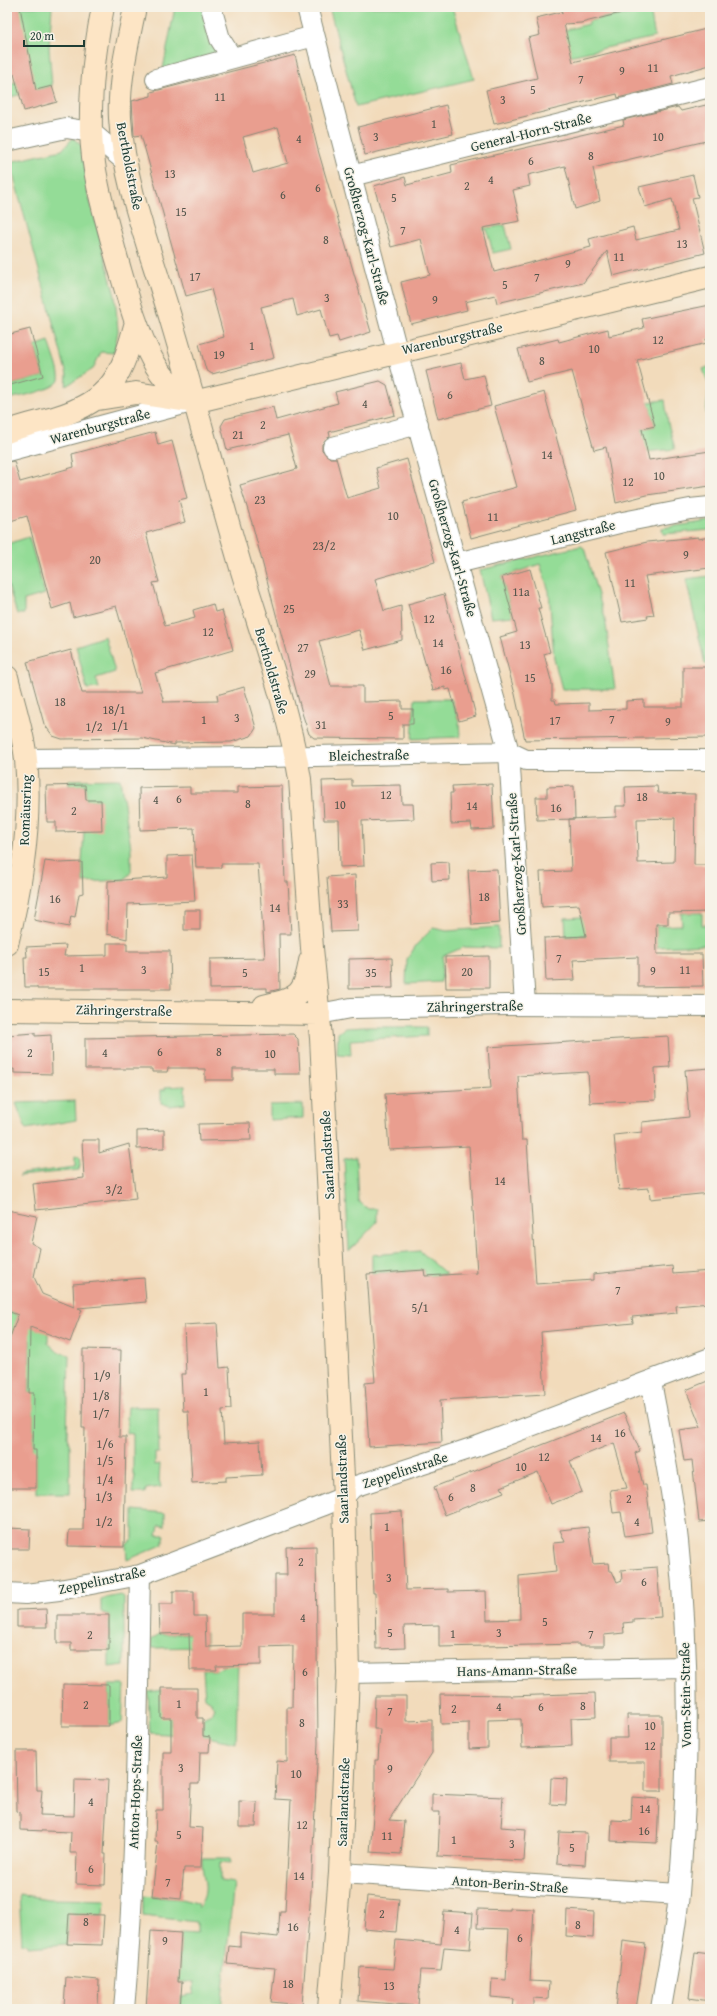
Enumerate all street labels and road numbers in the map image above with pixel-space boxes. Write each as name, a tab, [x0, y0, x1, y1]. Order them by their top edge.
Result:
street label: General-Horn-Straße	[468, 107, 594, 157]
street label: Bertholdstraße	[112, 120, 148, 212]
street label: Großherzog-Karl-Straße	[339, 165, 395, 308]
street label: Warenburgstraße	[400, 317, 505, 359]
street label: Warenburgstraße	[48, 403, 153, 449]
street label: Großherzog-Karl-Straße	[424, 477, 482, 620]
street label: Langstraße	[549, 514, 618, 550]
street label: Bertholdstraße	[250, 625, 294, 717]
street label: Bleichestraße	[329, 744, 410, 766]
street label: Romäusring	[14, 774, 36, 846]
street label: Großherzog-Karl-Straße	[501, 792, 531, 936]
street label: Zähringerstraße	[427, 995, 524, 1017]
street label: Zähringerstraße	[76, 999, 173, 1021]
street label: Saarlandstraße	[315, 1109, 339, 1200]
street label: Saarlandstraße	[330, 1434, 354, 1524]
street label: Zeppelinstraße	[360, 1447, 451, 1493]
street label: Zeppelinstraße	[56, 1561, 148, 1599]
street label: Vom-Stein-Straße	[674, 1642, 696, 1748]
street label: Hans-Amann-Straße	[457, 1659, 578, 1681]
street label: Anton-Hops-Straße	[123, 1734, 147, 1849]
street label: Saarlandstraße	[331, 1757, 355, 1847]
street label: Anton-Berin-Straße	[451, 1870, 569, 1898]

